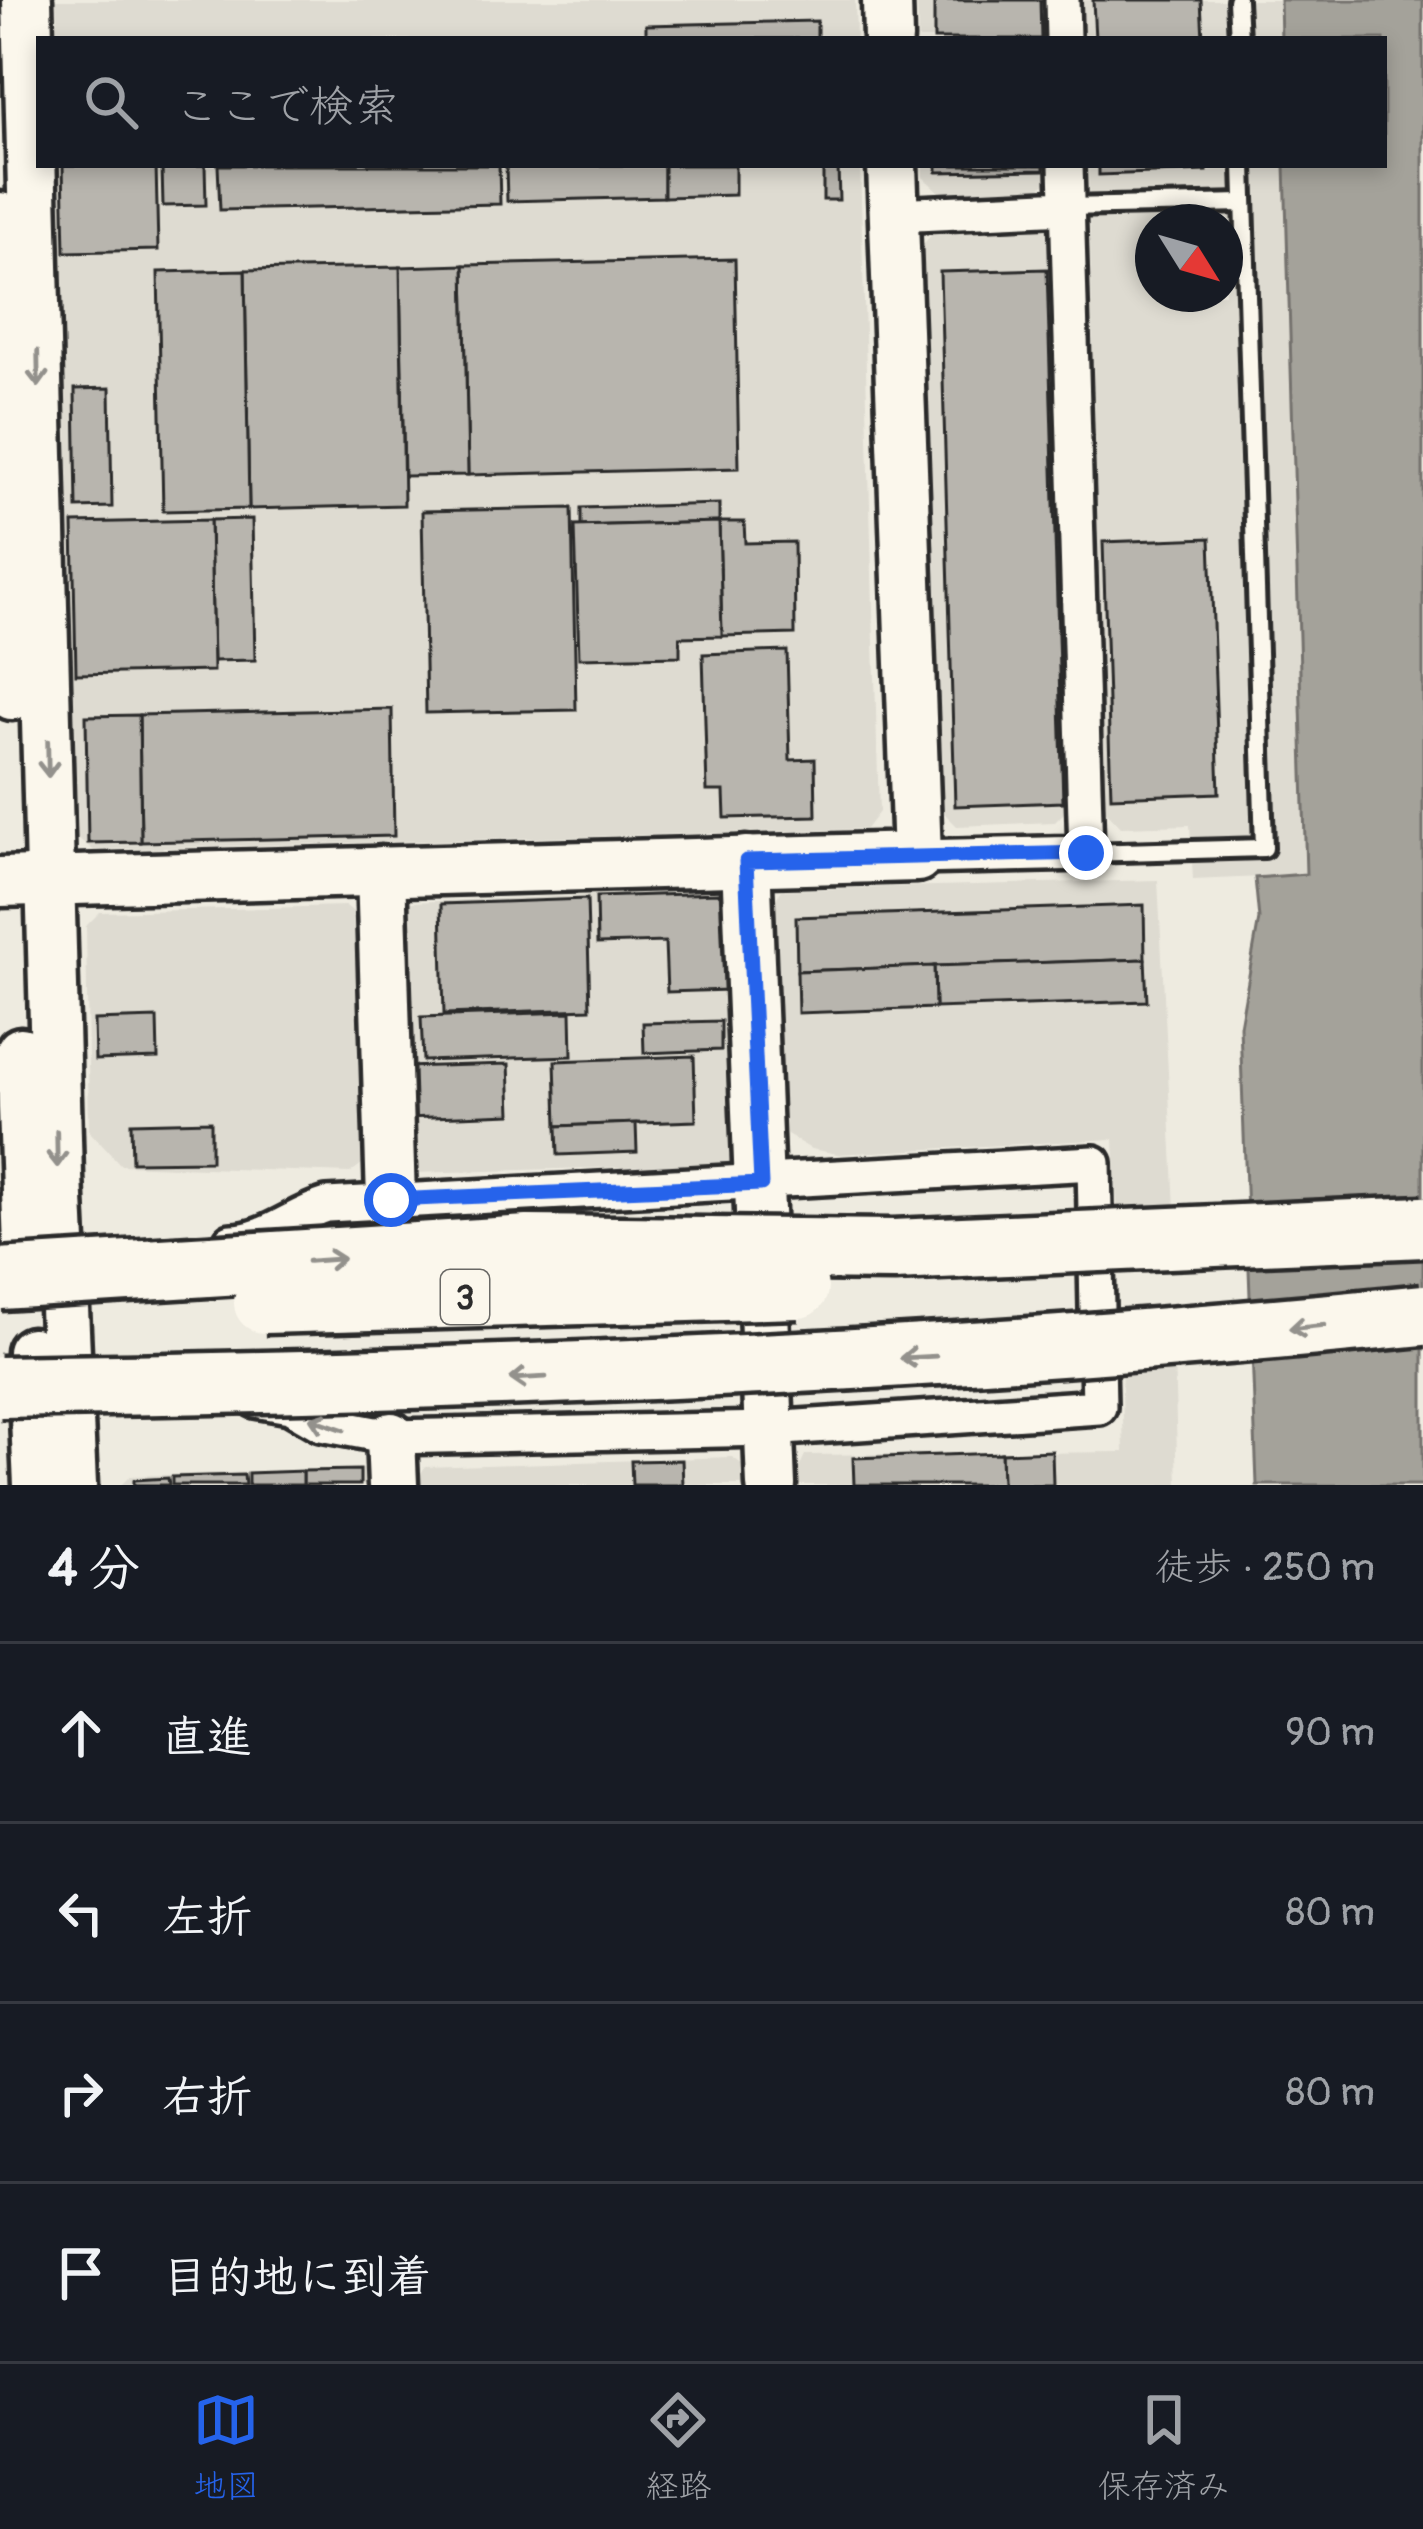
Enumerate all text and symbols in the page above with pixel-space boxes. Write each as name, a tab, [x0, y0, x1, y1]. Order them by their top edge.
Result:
search box	[36, 36, 1387, 168]
icon: search	[78, 69, 144, 135]
text: ここで検索	[174, 79, 399, 135]
north arrow	[1135, 204, 1243, 312]
one-way arrow	[26, 349, 49, 388]
one-way arrow	[36, 739, 59, 778]
route end	[1059, 826, 1113, 880]
one-way arrow	[46, 1129, 69, 1168]
route start	[364, 1173, 418, 1227]
one-way arrow	[306, 1248, 345, 1271]
road number: 3	[441, 1270, 489, 1324]
one-way arrow	[1288, 1316, 1327, 1339]
one-way arrow	[899, 1346, 938, 1369]
one-way arrow	[509, 1366, 548, 1389]
one-way arrow	[309, 1411, 347, 1433]
text: 4 分	[48, 1537, 140, 1601]
text: 徒歩 · 250 m	[1155, 1543, 1375, 1592]
icon: ahead	[48, 1700, 114, 1766]
text: 90 m	[1285, 1708, 1375, 1757]
text: 直進	[162, 1710, 252, 1766]
icon: left	[48, 1880, 114, 1946]
text: 80 m	[1286, 1888, 1375, 1937]
text: 左折	[162, 1890, 252, 1946]
icon: right	[48, 2060, 114, 2126]
text: 80 m	[1286, 2068, 1375, 2117]
text: 右折	[162, 2070, 252, 2126]
icon: arrive	[48, 2240, 114, 2306]
text: 目的地に到着	[162, 2250, 432, 2306]
tab: 地図	[193, 2387, 259, 2507]
tab: 経路	[645, 2387, 711, 2507]
tab: 保存済み	[1098, 2387, 1230, 2507]

